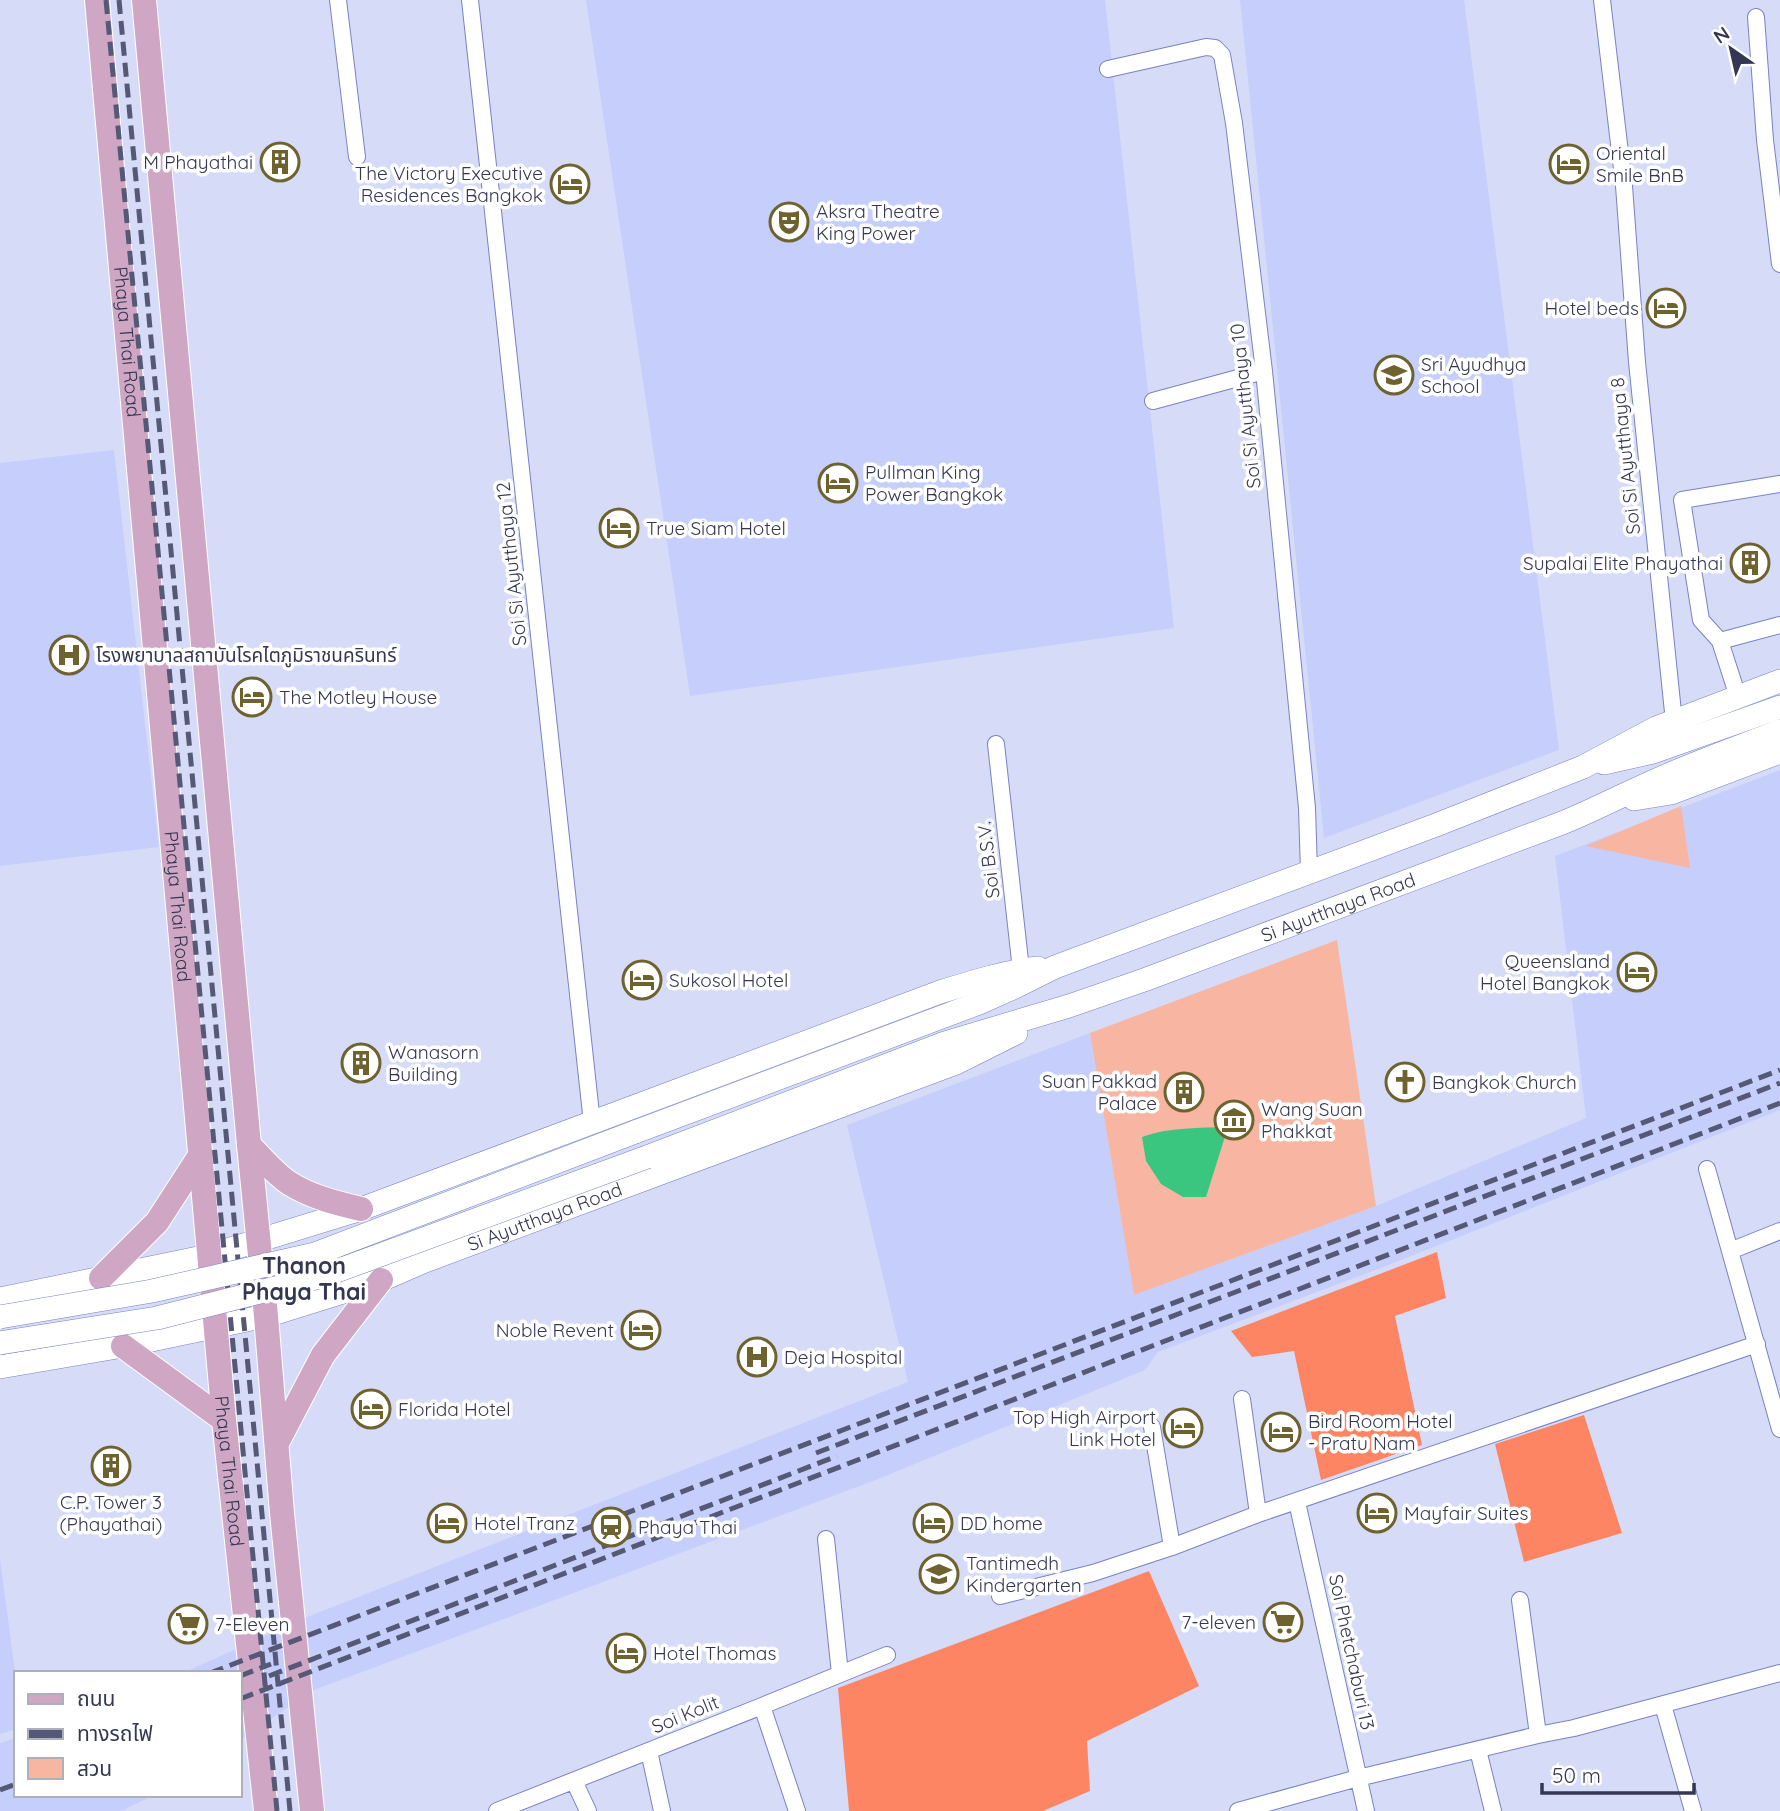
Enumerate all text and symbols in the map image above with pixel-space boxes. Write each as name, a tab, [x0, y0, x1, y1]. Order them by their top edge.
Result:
north arrow	[1696, 14, 1766, 84]
text: N	[1709, 21, 1734, 49]
building icon: M Phayathai	[259, 141, 301, 183]
place label: Oriental Smile BnB	[1596, 141, 1684, 187]
hotel icon: Oriental Smile BnB	[1548, 143, 1590, 185]
place label: M Phayathai	[143, 150, 253, 174]
place label: The Victory Executive Residences Bangkok	[355, 161, 543, 207]
hotel icon: The Victory Executive Residences Bangkok	[549, 163, 591, 205]
place label: Aksra Theatre King Power	[816, 199, 940, 245]
theatre icon: Aksra Theatre King Power	[768, 201, 810, 243]
street label: Phaya Thai Road	[109, 265, 146, 418]
hotel icon: Hotel beds	[1645, 287, 1687, 329]
place label: Hotel beds	[1545, 296, 1639, 320]
street label: Soi Si Ayutthaya 10	[1224, 322, 1266, 490]
place label: Sri Ayudhya School	[1421, 352, 1526, 398]
school or university icon: Sri Ayudhya School	[1373, 354, 1415, 396]
street label: Soi Si Ayutthaya 8	[1605, 376, 1645, 536]
place label: Pullman King Power Bangkok	[865, 460, 1003, 506]
hotel icon: Pullman King Power Bangkok	[817, 462, 859, 504]
street label: Soi Si Ayutthaya 12	[490, 481, 532, 647]
hotel icon: True Siam Hotel	[598, 507, 640, 549]
place label: True Siam Hotel	[646, 516, 786, 540]
building icon: Supalai Elite Phayathai	[1729, 542, 1771, 584]
place label: Supalai Elite Phayathai	[1523, 551, 1723, 575]
hospital icon: โรงพยาบาลสถาบันโรคไตภูมิราชนครินทร์	[48, 634, 90, 676]
place label: โรงพยาบาลสถาบันโรคไตภูมิราชนครินทร์	[96, 643, 397, 668]
hotel icon: The Motley House	[231, 676, 273, 718]
place label: The Motley House	[279, 685, 437, 709]
street label: Soi B.S.V.	[971, 820, 1005, 900]
street label: Phaya Thai Road	[159, 830, 197, 983]
street label: Si Ayutthaya Road	[1257, 867, 1419, 947]
place label: Queensland Hotel Bangkok	[1480, 949, 1610, 995]
hotel icon: Queensland Hotel Bangkok	[1616, 951, 1658, 993]
hotel icon: Sukosol Hotel	[621, 959, 663, 1001]
place label: Sukosol Hotel	[669, 968, 788, 992]
place label: Wanasorn Building	[388, 1040, 479, 1086]
building icon: Wanasorn Building	[340, 1042, 382, 1084]
church icon: Bangkok Church	[1384, 1061, 1426, 1103]
place label: Suan Pakkad Palace	[1042, 1069, 1157, 1115]
place label: Bangkok Church	[1432, 1070, 1577, 1094]
building icon: Suan Pakkad Palace	[1163, 1071, 1205, 1113]
place label: Wang Suan Phakkat	[1261, 1097, 1363, 1143]
museum icon: Wang Suan Phakkat	[1213, 1099, 1255, 1141]
street label: Si Ayutthaya Road	[464, 1177, 625, 1256]
district label: Thanon Phaya Thai	[242, 1251, 366, 1306]
hotel icon: Noble Revent	[620, 1309, 662, 1351]
place label: Noble Revent	[496, 1318, 614, 1342]
hospital icon: Deja Hospital	[736, 1336, 778, 1378]
place label: Deja Hospital	[784, 1345, 902, 1369]
hotel icon: Florida Hotel	[350, 1388, 392, 1430]
street label: Phaya Thai Road	[210, 1395, 249, 1548]
place label: Florida Hotel	[398, 1397, 511, 1421]
place label: Top High Airport Link Hotel	[1013, 1405, 1156, 1451]
hotel icon: Top High Airport Link Hotel	[1162, 1407, 1204, 1449]
place label: Bird Room Hotel - Pratu Nam	[1308, 1409, 1453, 1455]
hotel icon: Bird Room Hotel - Pratu Nam	[1260, 1411, 1302, 1453]
building icon: C.P. Tower 3 (Phayathai)	[90, 1445, 132, 1487]
place label: C.P. Tower 3 (Phayathai)	[60, 1490, 162, 1536]
hotel icon: Mayfair Suites	[1356, 1492, 1398, 1534]
place label: Mayfair Suites	[1404, 1501, 1529, 1525]
hotel icon: Hotel Tranz	[426, 1502, 468, 1544]
hotel icon: DD home	[912, 1502, 954, 1544]
station icon: Phaya Thai	[590, 1506, 632, 1548]
place label: Hotel Tranz	[474, 1511, 575, 1535]
place label: DD home	[960, 1511, 1043, 1535]
place label: Phaya Thai	[638, 1515, 737, 1539]
place label: Tantimedh Kindergarten	[966, 1551, 1082, 1597]
school or university icon: Tantimedh Kindergarten	[918, 1553, 960, 1595]
street label: Soi Phetchaburi 13	[1324, 1572, 1380, 1732]
supermarket icon: 7-eleven	[1262, 1601, 1304, 1643]
supermarket icon: 7-Eleven	[167, 1603, 209, 1645]
place label: 7-eleven	[1182, 1610, 1256, 1634]
place label: 7-Eleven	[215, 1612, 289, 1636]
hotel icon: Hotel Thomas	[605, 1632, 647, 1674]
place label: Hotel Thomas	[653, 1641, 776, 1665]
legend	[14, 1671, 242, 1797]
text: ถนน	[77, 1685, 115, 1711]
street label: Soi Kolit	[648, 1690, 722, 1738]
text: ทางรถไฟ	[77, 1720, 153, 1746]
scale bar	[1542, 1752, 1694, 1796]
text: สวน	[77, 1755, 112, 1781]
text: 50 m	[1552, 1762, 1601, 1788]

